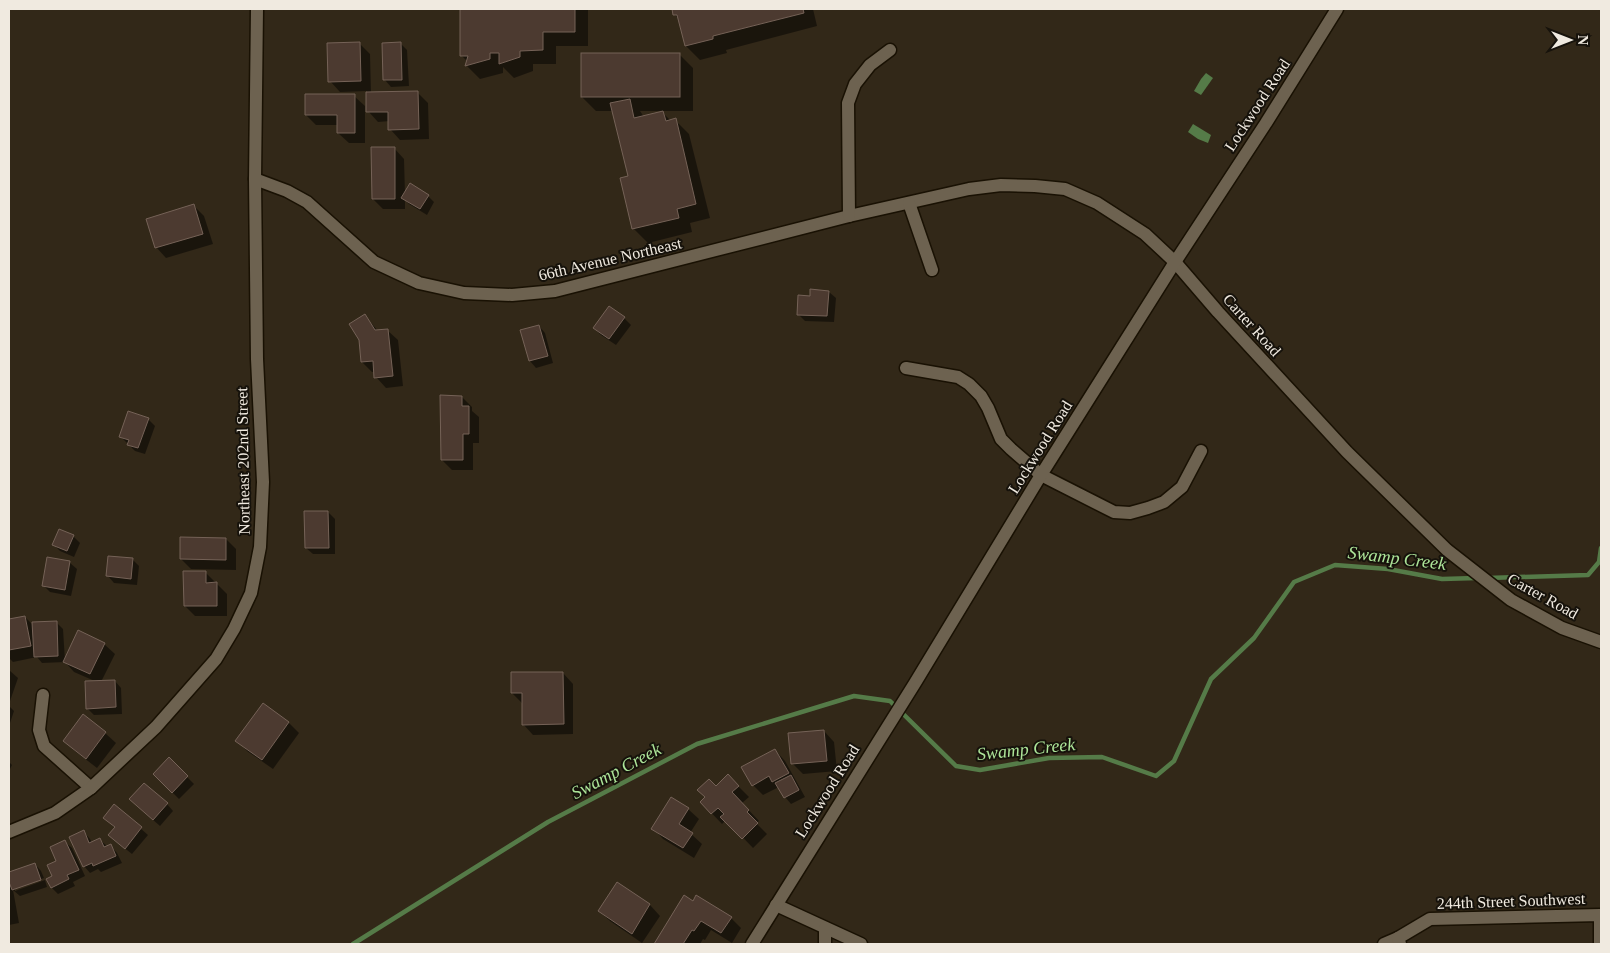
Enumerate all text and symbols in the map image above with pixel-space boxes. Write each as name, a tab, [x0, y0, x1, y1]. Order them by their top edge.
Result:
north arrow	[1545, 15, 1595, 65]
text: N	[1575, 35, 1590, 45]
street label: Lockwood Road	[1221, 56, 1293, 154]
street label: 66th Avenue Northeast	[537, 234, 684, 284]
street label: Carter Road	[1220, 290, 1284, 360]
street label: Northeast 202nd Street	[233, 387, 253, 535]
street label: Lockwood Road	[1005, 397, 1075, 497]
water label: Swamp Creek	[1347, 542, 1448, 574]
street label: Carter Road	[1505, 570, 1581, 622]
water label: Swamp Creek	[976, 734, 1077, 764]
water label: Swamp Creek	[568, 739, 665, 803]
street label: Lockwood Road	[792, 741, 862, 841]
street label: 244th Street Southwest	[1437, 890, 1586, 912]

